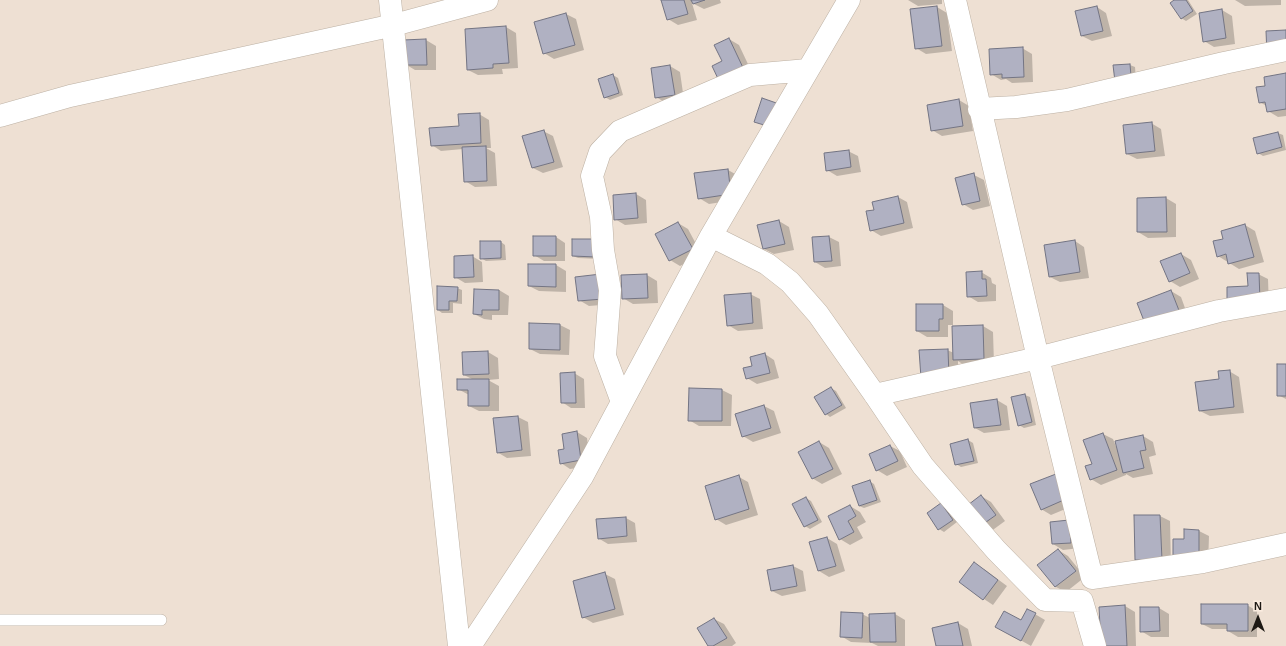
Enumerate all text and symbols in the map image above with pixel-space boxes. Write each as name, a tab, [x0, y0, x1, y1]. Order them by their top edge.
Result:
north arrow	[1238, 598, 1278, 638]
text: N	[1254, 600, 1262, 612]

